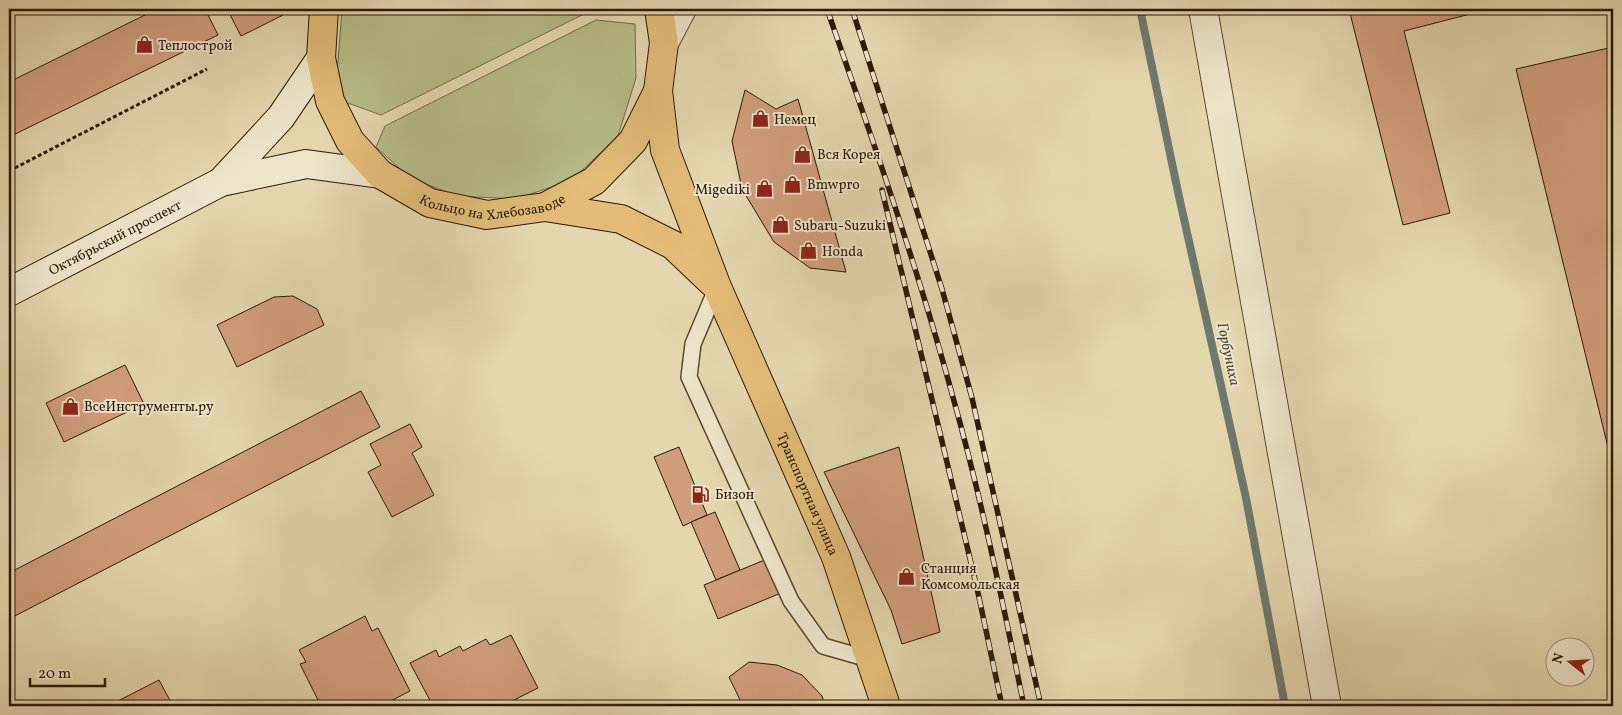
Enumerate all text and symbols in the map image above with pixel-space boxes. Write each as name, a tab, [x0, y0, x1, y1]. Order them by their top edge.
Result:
shop icon: Теплострой	[134, 35, 154, 55]
place label: Теплострой	[158, 37, 233, 56]
shop icon: Немец	[750, 109, 770, 129]
place label: Немец	[774, 111, 816, 130]
shop icon: Вся Корея	[793, 144, 813, 164]
place label: Вся Корея	[817, 146, 880, 165]
shop icon: Bmwpro	[783, 174, 803, 194]
place label: Bmwpro	[807, 176, 860, 195]
shop icon: Migediki	[754, 179, 774, 199]
place label: Migediki	[695, 181, 750, 200]
street label: Кольцо на Хлебозаводе	[418, 186, 566, 202]
text: Кольцо на Хлебозаводе	[415, 190, 569, 226]
street label: Октябрьский проспект	[46, 196, 185, 281]
shop icon: Subaru-Suzuki	[770, 215, 790, 235]
place label: Subaru-Suzuki	[794, 217, 886, 236]
shop icon: Honda	[798, 241, 818, 261]
place label: Honda	[822, 243, 863, 262]
water label: Горбуниха	[1211, 321, 1244, 388]
shop icon: ВсеИнструменты.ру	[60, 396, 80, 416]
place label: ВсеИнструменты.ру	[84, 398, 214, 417]
street label: Транспортная улица	[771, 430, 842, 559]
fuel station icon: Бизон	[691, 484, 711, 504]
place label: Бизон	[715, 486, 755, 505]
place label: Станция Комсомольская	[921, 560, 1020, 595]
shop icon: Станция Комсомольская	[897, 566, 917, 586]
north arrow	[1544, 638, 1594, 688]
text: N	[1548, 651, 1570, 666]
scale bar	[30, 655, 105, 687]
text: 20 m	[38, 664, 71, 685]

